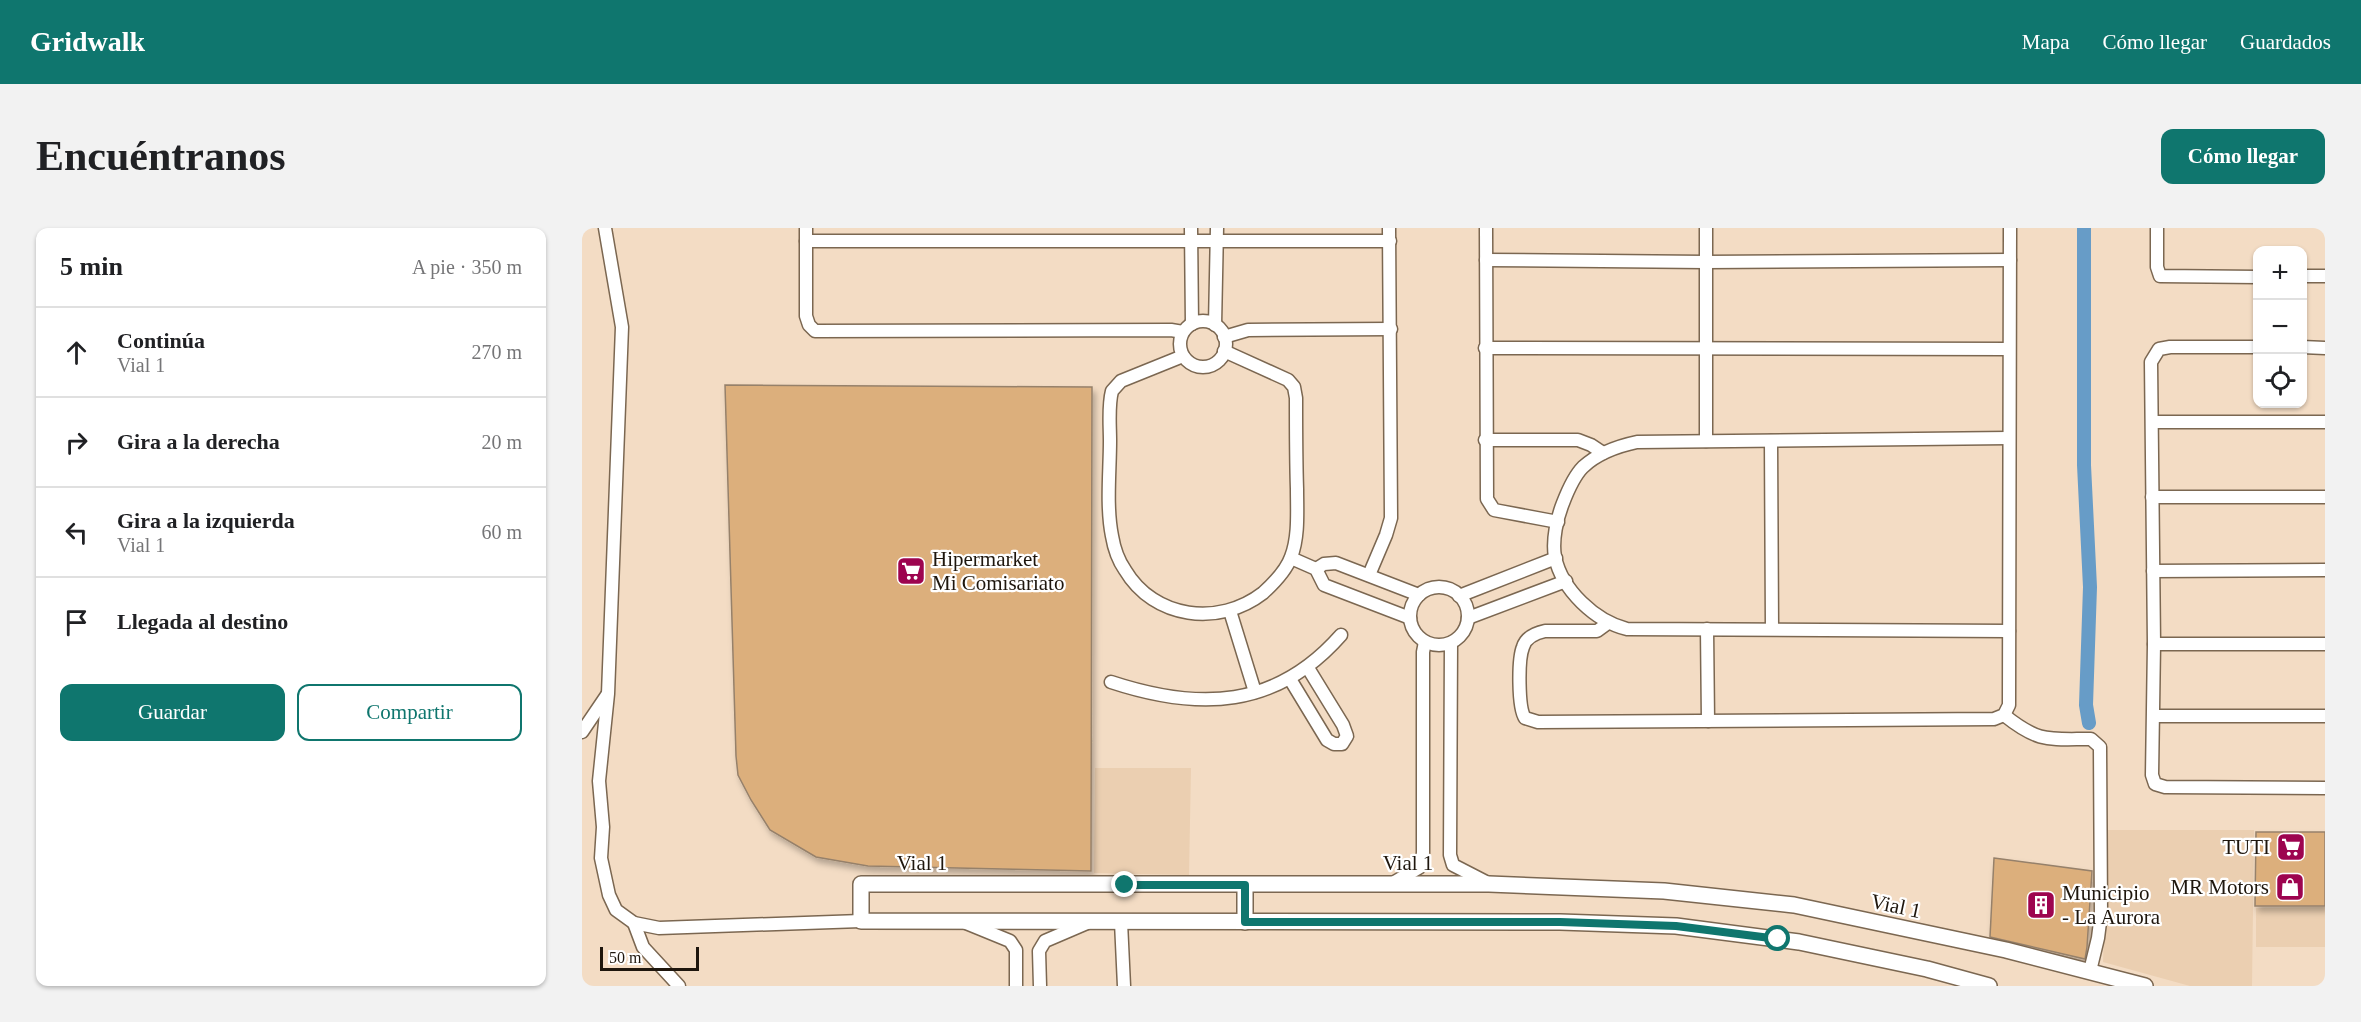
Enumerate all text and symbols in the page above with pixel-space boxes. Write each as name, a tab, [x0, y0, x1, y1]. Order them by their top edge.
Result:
text: Gridwalk	[30, 26, 145, 57]
text: Mapa	[2022, 30, 2070, 54]
text: Cómo llegar	[2103, 30, 2207, 54]
text: Guardados	[2240, 30, 2331, 54]
button: Cómo llegar	[2161, 129, 2325, 184]
text: Encuéntranos	[36, 133, 286, 179]
map controls	[2253, 246, 2307, 408]
button: +	[2253, 246, 2307, 300]
text: 5 min	[60, 252, 123, 281]
text: A pie · 350 m	[412, 256, 522, 278]
button: −	[2253, 300, 2307, 354]
text: Continúa	[117, 328, 205, 353]
icon: ahead	[60, 336, 93, 369]
text: 270 m	[471, 341, 522, 363]
text: Vial 1	[117, 354, 165, 376]
button: locate	[2253, 354, 2307, 408]
icon: right	[60, 426, 93, 459]
text: Gira a la derecha	[117, 429, 280, 454]
text: 20 m	[481, 431, 522, 453]
text: Gira a la izquierda	[117, 508, 295, 533]
icon: left	[60, 516, 93, 549]
text: 60 m	[481, 521, 522, 543]
text: Vial 1	[117, 534, 165, 556]
place label: Hipermarket Mi Comisariato	[932, 547, 1064, 595]
supermarket icon: Hipermarket Mi Comisariato	[895, 555, 927, 587]
icon: arrive	[60, 606, 93, 639]
text: Llegada al destino	[117, 609, 288, 634]
button: Guardar	[60, 684, 285, 741]
button: Compartir	[297, 684, 522, 741]
supermarket icon: TUTI	[2275, 831, 2307, 863]
place label: TUTI	[2222, 835, 2270, 859]
street label: Vial 1	[897, 851, 947, 875]
street label: Vial 1	[1383, 851, 1433, 875]
route end	[1111, 871, 1137, 897]
shop icon: MR Motors	[2274, 871, 2306, 903]
place label: MR Motors	[2170, 875, 2269, 899]
place label: Municipio - La Aurora	[2062, 881, 2161, 929]
street label: Vial 1	[1869, 889, 1923, 923]
building icon: Municipio - La Aurora	[2025, 889, 2057, 921]
route start	[1764, 925, 1790, 951]
scale bar	[600, 944, 699, 972]
text: 50 m	[609, 949, 641, 966]

